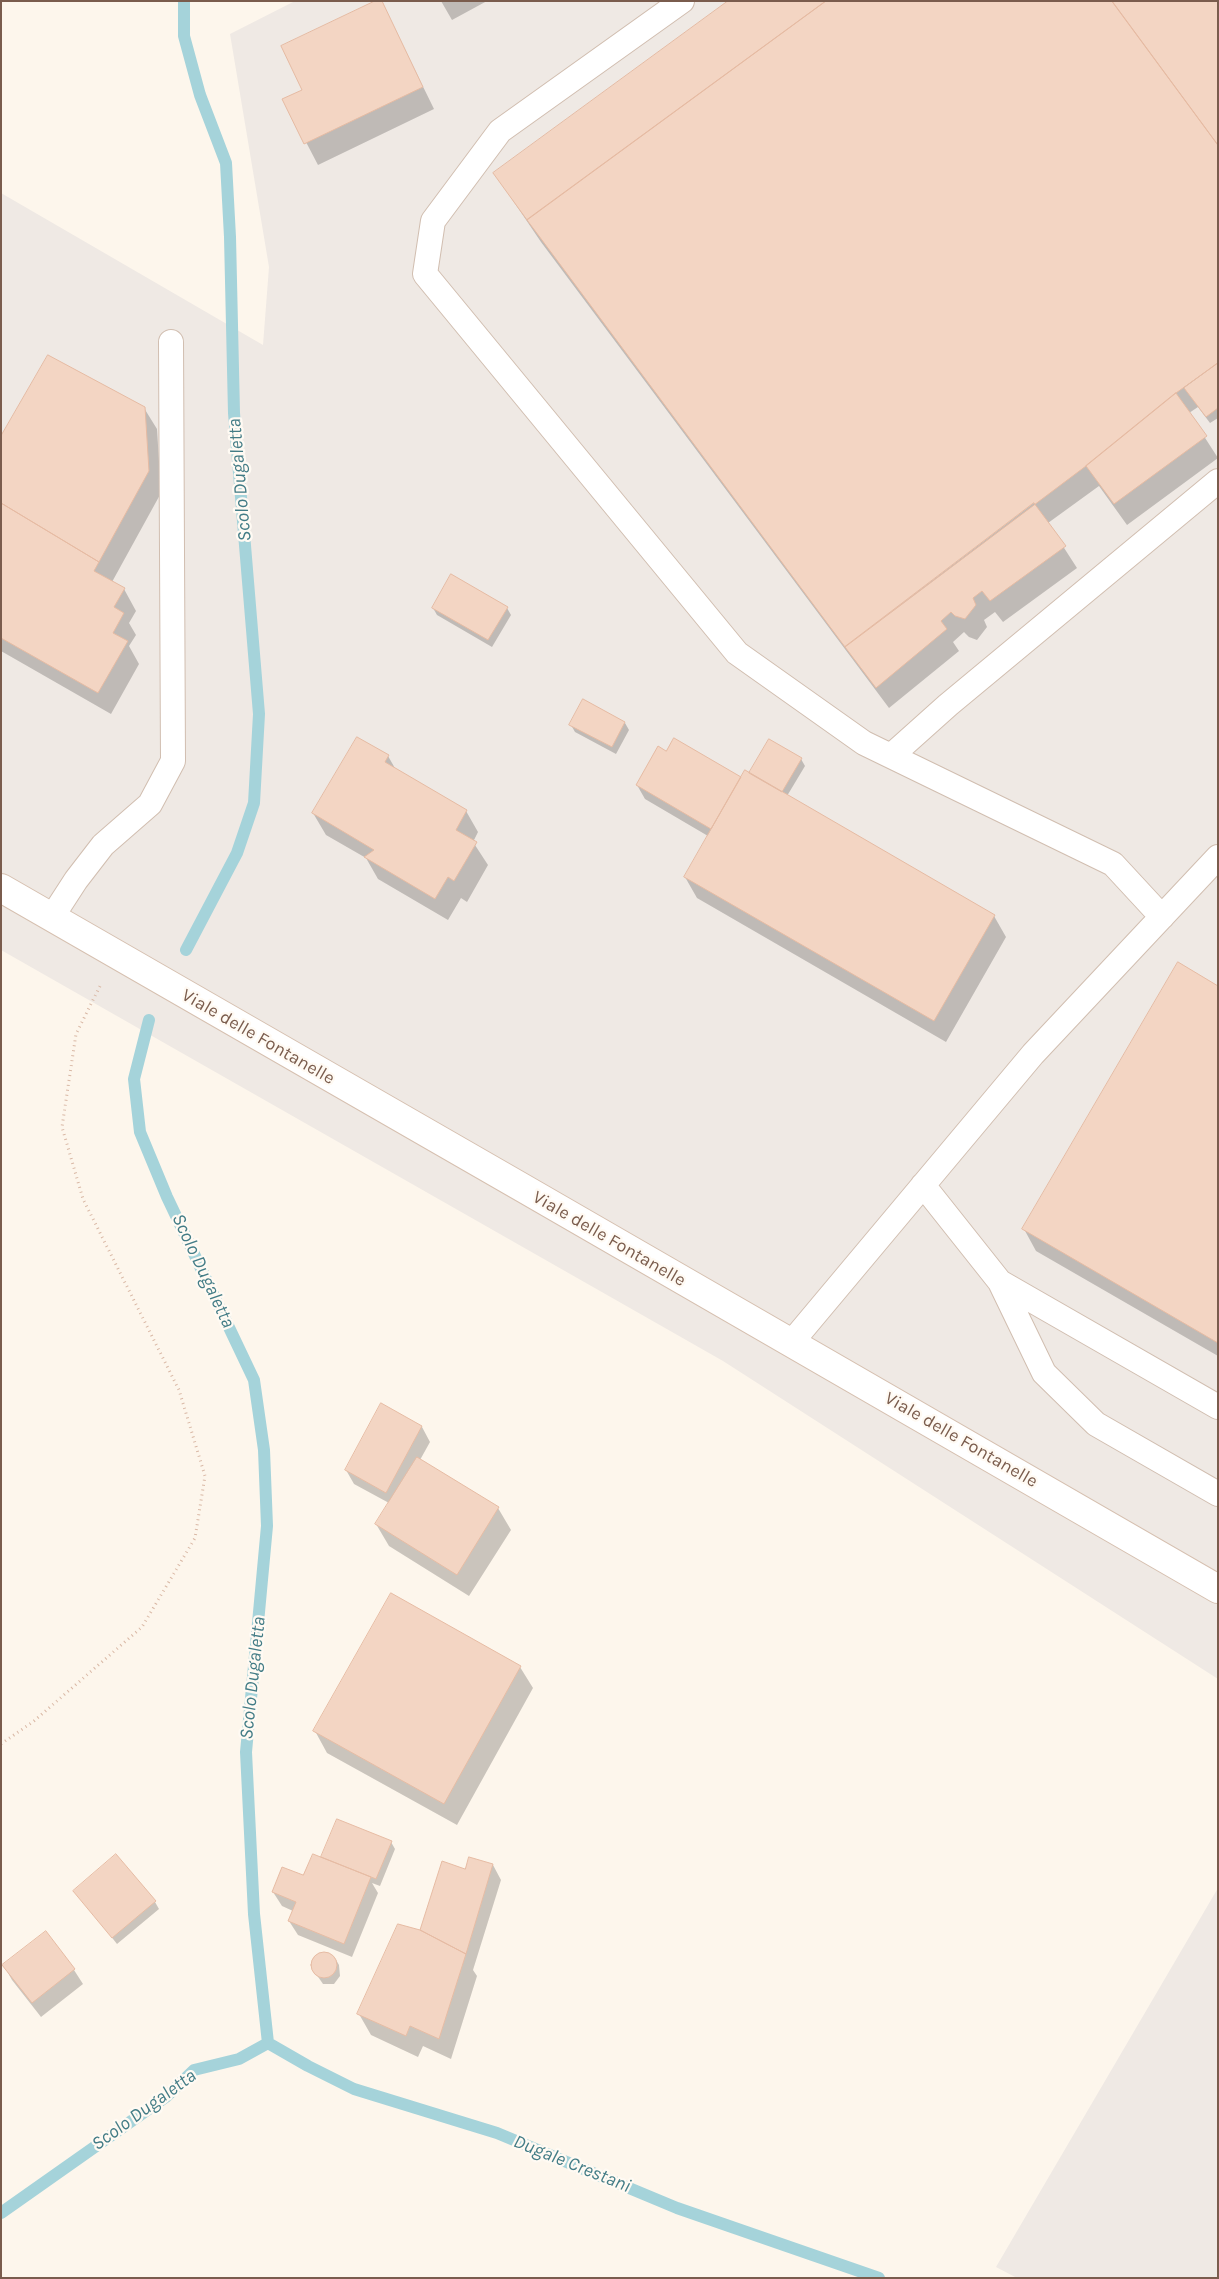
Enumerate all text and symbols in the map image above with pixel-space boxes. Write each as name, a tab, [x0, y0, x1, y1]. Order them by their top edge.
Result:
water label: Scolo Dugaletta	[223, 417, 257, 543]
street label: Viale delle Fontanelle	[178, 984, 338, 1090]
street label: Viale delle Fontanelle	[529, 1186, 689, 1292]
water label: Scolo Dugaletta	[167, 1210, 239, 1332]
street label: Viale delle Fontanelle	[881, 1387, 1041, 1493]
water label: Scolo Dugaletta	[235, 1615, 271, 1741]
water label: Scolo Dugaletta	[87, 2064, 201, 2156]
water label: Dugale Crestani	[510, 2130, 634, 2198]

